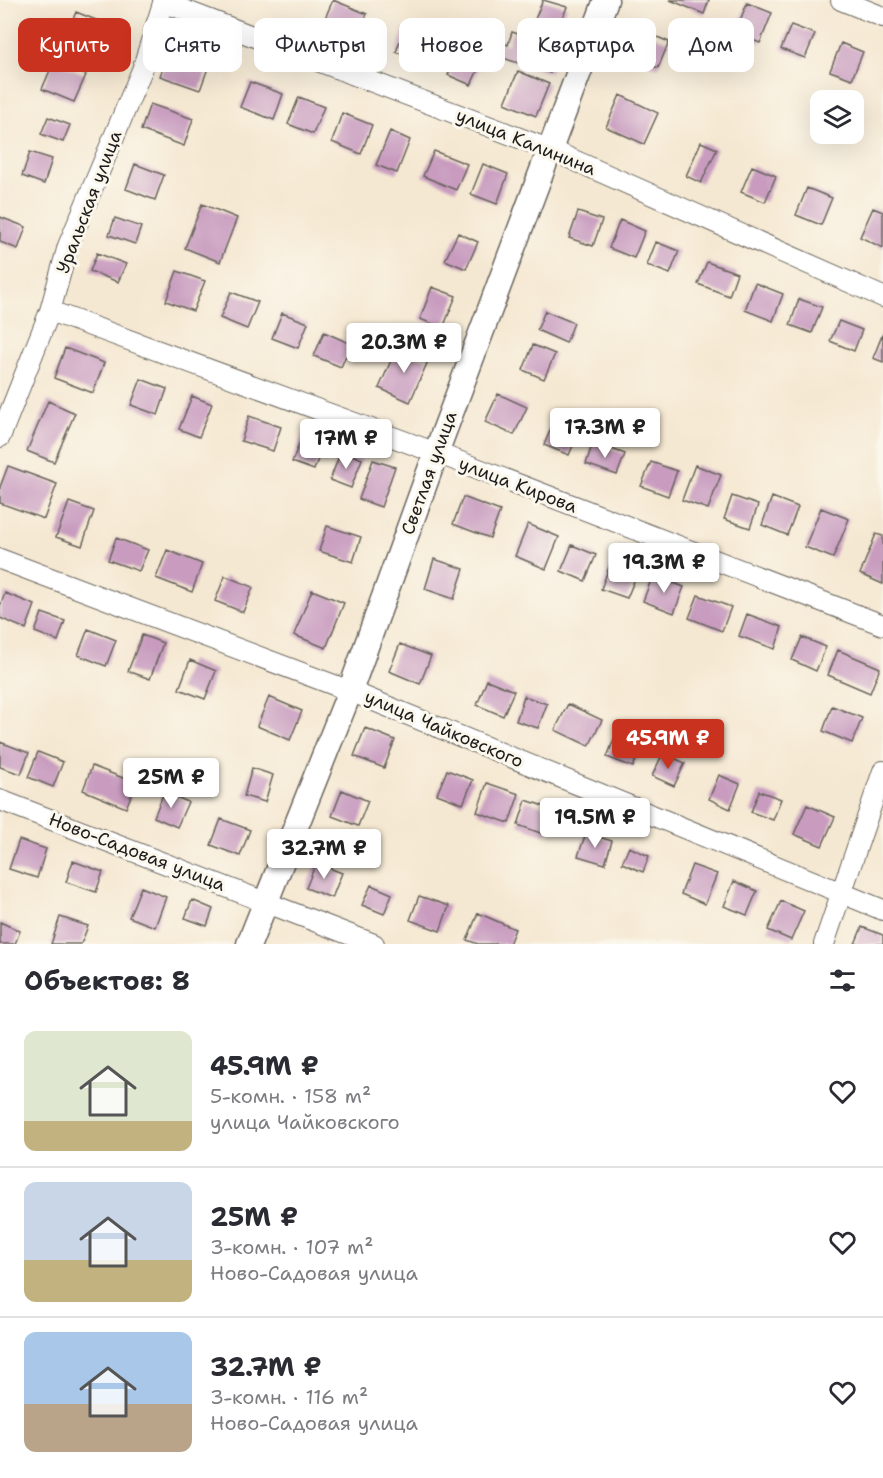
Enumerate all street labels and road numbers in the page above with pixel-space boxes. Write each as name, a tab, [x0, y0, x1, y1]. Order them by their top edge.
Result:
street label: улица Калинина	[453, 103, 599, 181]
street label: Уральская улица	[51, 127, 127, 277]
street label: Светлая улица	[396, 408, 462, 538]
street label: улица Кирова	[455, 451, 581, 519]
street label: улица Чайковского	[361, 685, 527, 773]
street label: Ново-Садовая улица	[45, 807, 229, 897]

